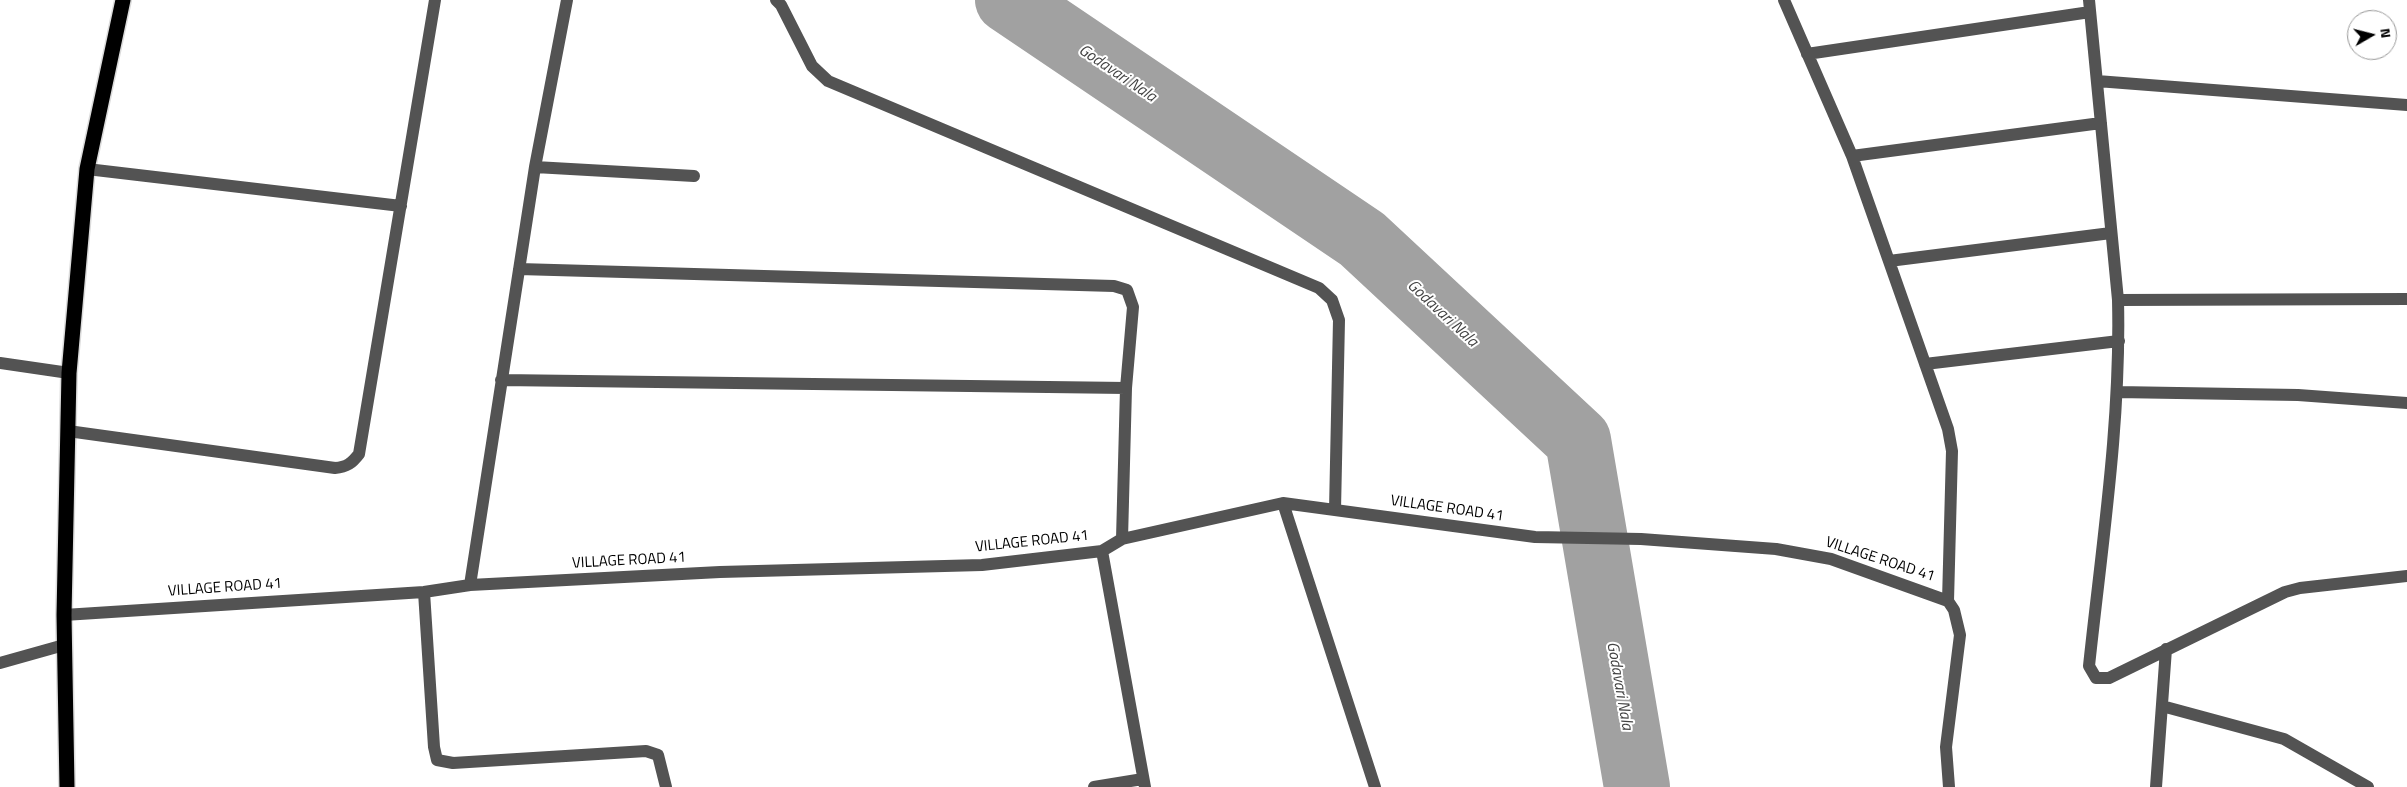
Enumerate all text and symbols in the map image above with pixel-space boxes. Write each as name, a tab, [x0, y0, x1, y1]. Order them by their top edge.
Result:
north arrow	[2347, 10, 2397, 60]
text: N	[2375, 27, 2397, 39]
water label: Godavari Nala	[1075, 41, 1159, 107]
water label: Godavari Nala	[1403, 276, 1481, 352]
street label: VILLAGE ROAD 41	[1389, 492, 1505, 526]
street label: VILLAGE ROAD 41	[974, 527, 1090, 557]
street label: VILLAGE ROAD 41	[1823, 534, 1937, 586]
street label: VILLAGE ROAD 41	[572, 549, 686, 573]
street label: VILLAGE ROAD 41	[167, 575, 283, 601]
water label: Godavari Nala	[1602, 640, 1636, 732]

